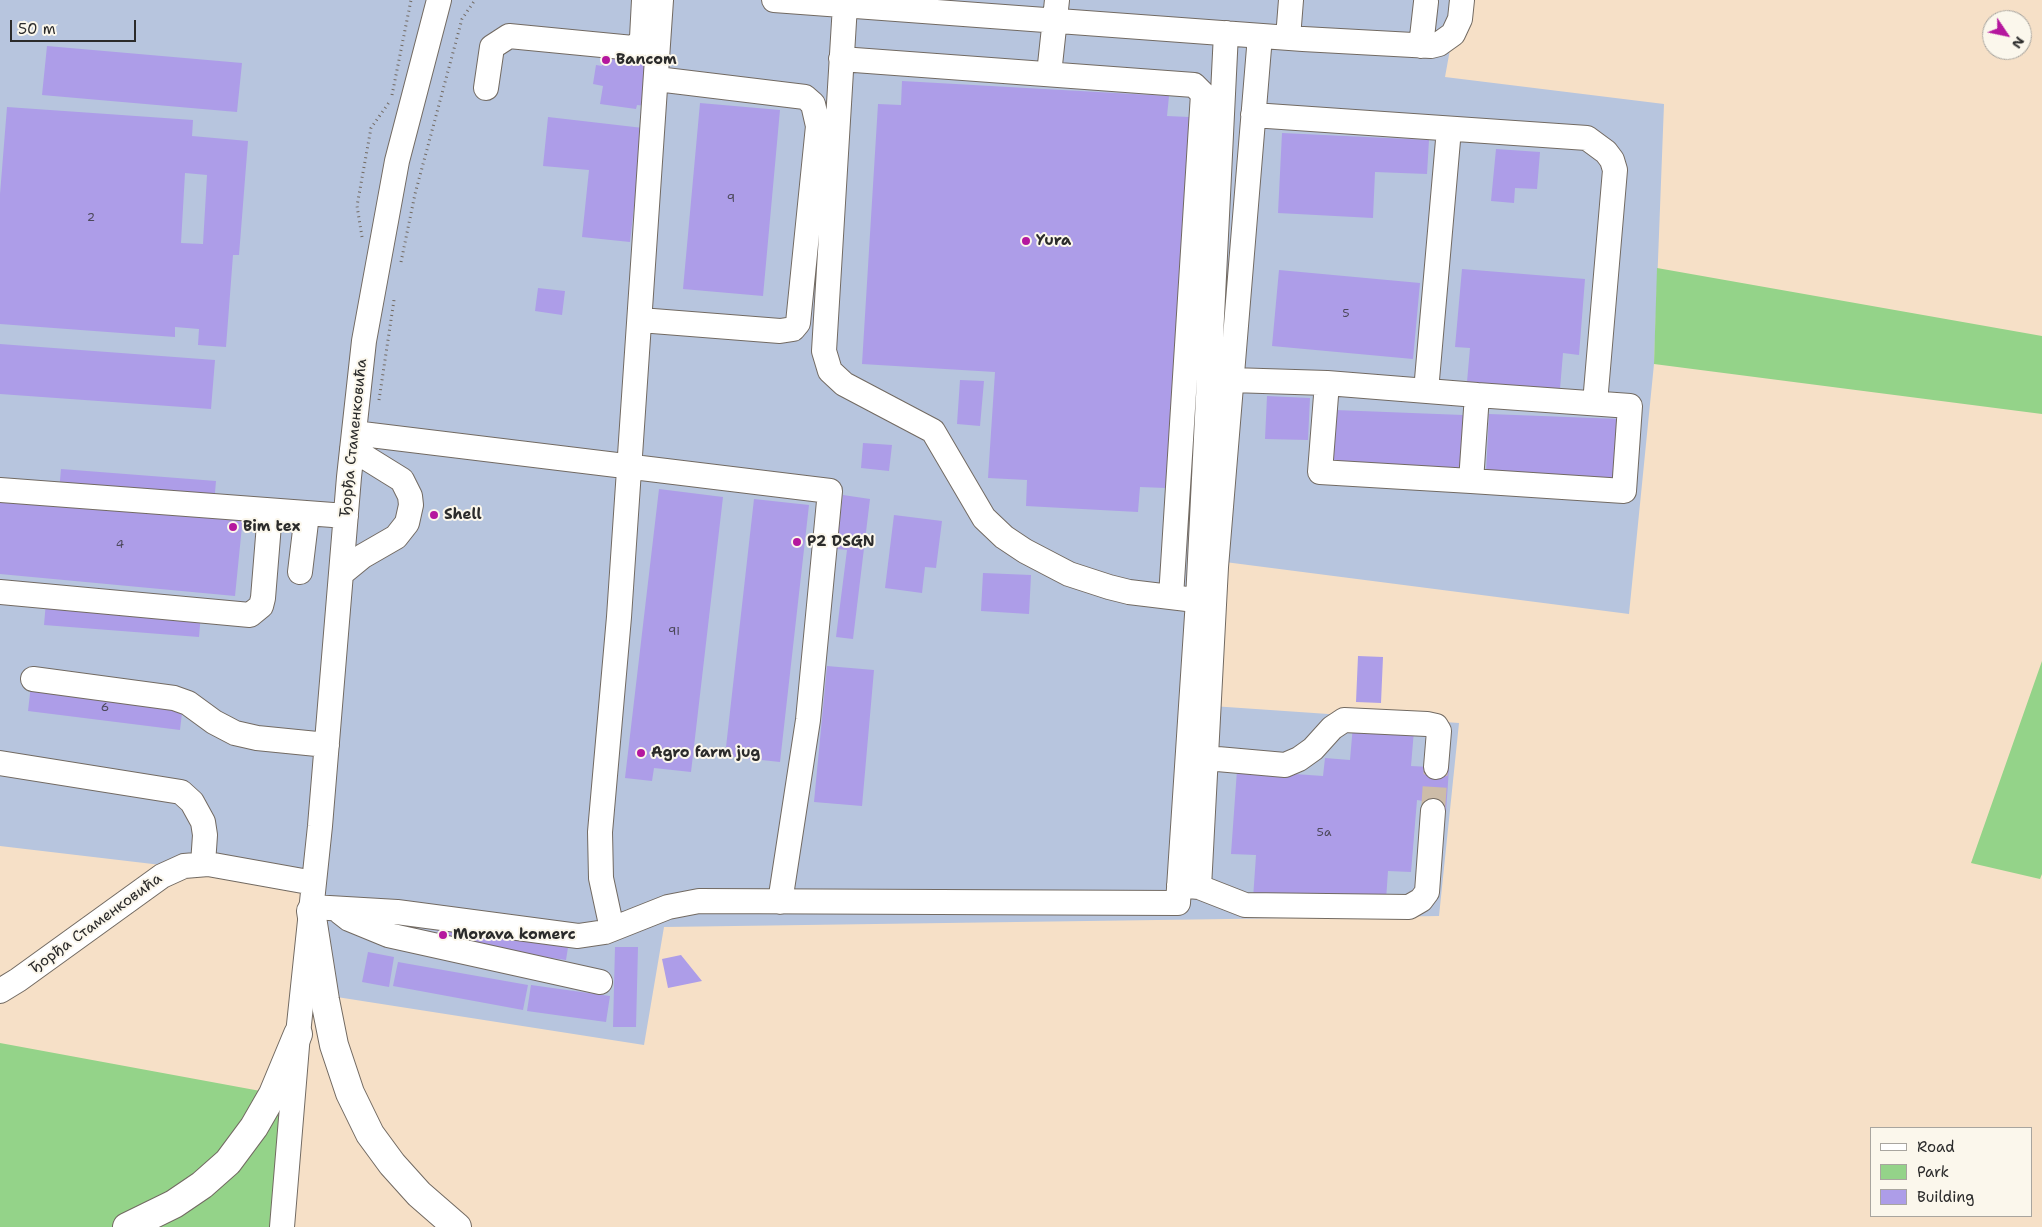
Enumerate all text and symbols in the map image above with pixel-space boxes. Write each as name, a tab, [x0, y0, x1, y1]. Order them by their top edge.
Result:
scale bar	[12, 10, 139, 42]
north arrow	[1982, 10, 2032, 60]
text: 50 m	[18, 19, 56, 39]
text: N	[2008, 33, 2029, 52]
place label: Bancom	[616, 51, 677, 69]
marker: Bancom	[600, 54, 612, 66]
house number: 9	[727, 192, 735, 206]
house number: 2	[87, 211, 95, 225]
place label: Yura	[1036, 232, 1071, 250]
marker: Yura	[1020, 235, 1032, 247]
house number: 5	[1342, 307, 1350, 321]
street label: Ђорђа Стаменковића	[337, 358, 371, 518]
place label: Shell	[444, 506, 482, 524]
marker: Shell	[428, 509, 440, 521]
place label: Bim tex	[243, 518, 300, 536]
marker: Bim tex	[227, 521, 239, 533]
place label: P2 DSGN	[807, 533, 875, 551]
marker: P2 DSGN	[791, 536, 803, 548]
house number: 4	[116, 538, 124, 552]
house number: 9i	[668, 625, 680, 639]
house number: 6	[101, 701, 109, 715]
place label: Agro farm jug	[651, 744, 760, 762]
marker: Agro farm jug	[635, 747, 647, 759]
house number: 5a	[1317, 826, 1331, 840]
street label: Ђорђа Стаменковића	[26, 870, 166, 978]
place label: Morava komerc	[453, 926, 576, 944]
marker: Morava komerc	[437, 929, 449, 941]
legend	[1870, 1127, 2032, 1217]
text: Road	[1917, 1137, 1955, 1157]
text: Park	[1917, 1162, 1949, 1182]
text: Building	[1917, 1187, 1974, 1207]

